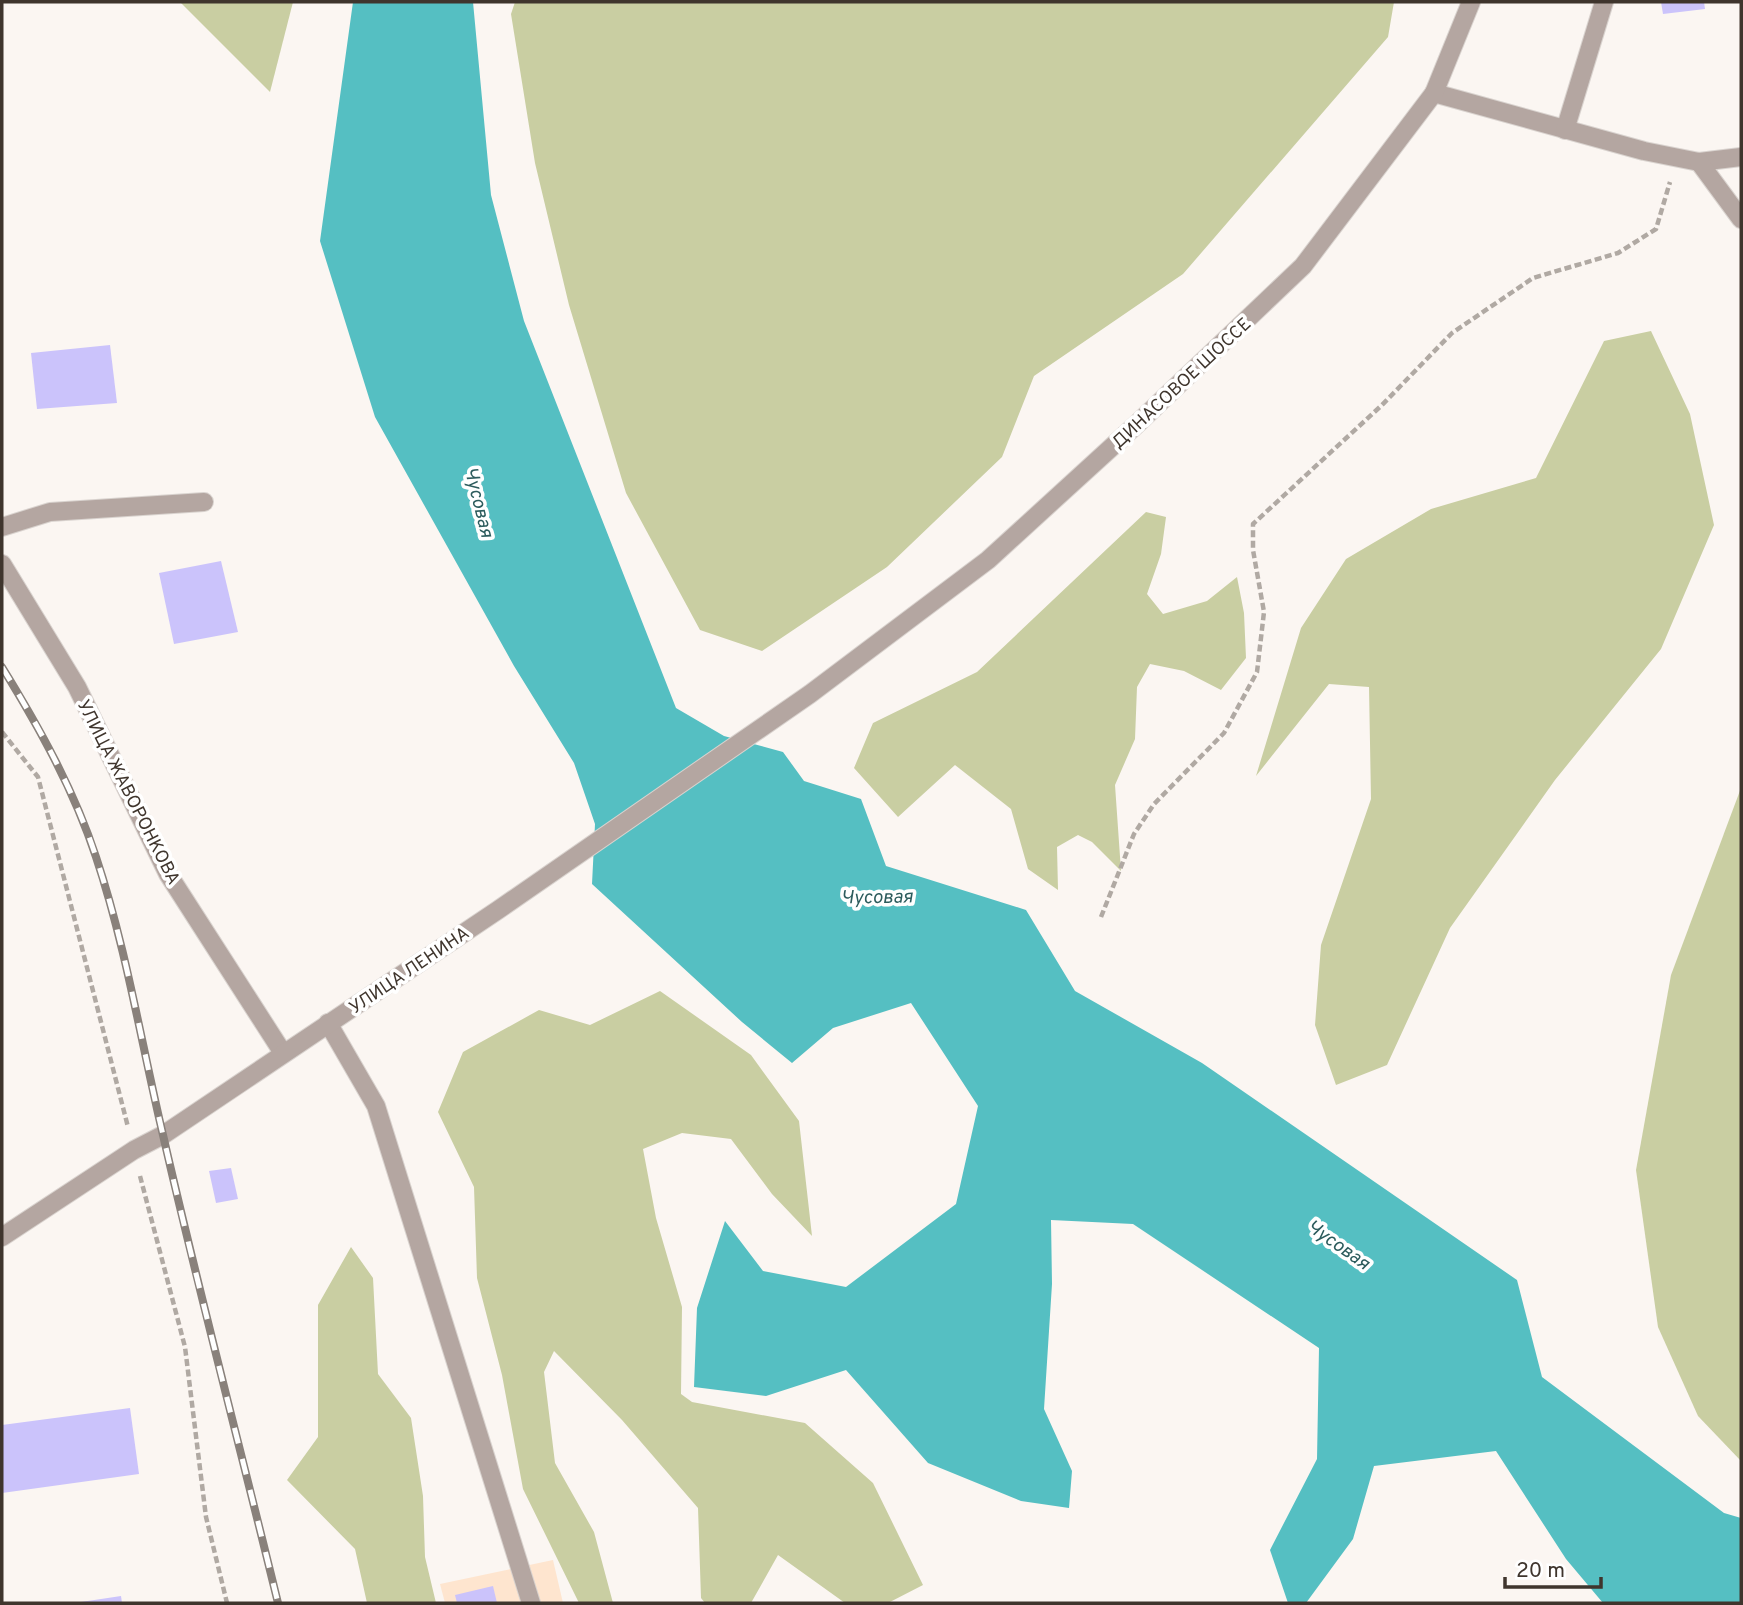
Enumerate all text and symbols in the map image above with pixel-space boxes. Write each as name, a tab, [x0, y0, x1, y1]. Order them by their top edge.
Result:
street label: ДИНАСОВОЕ ШОССЕ	[1108, 314, 1257, 455]
water label: Чусовая	[458, 465, 499, 541]
street label: УЛИЦА ЖАВОРОНКОВА	[71, 696, 184, 889]
water label: Чусовая	[841, 885, 914, 911]
street label: УЛИЦА ЛЕНИНА	[345, 923, 474, 1020]
water label: Чусовая	[1302, 1215, 1375, 1277]
scale bar	[1505, 1546, 1601, 1590]
text: 20 m	[1516, 1558, 1565, 1585]

